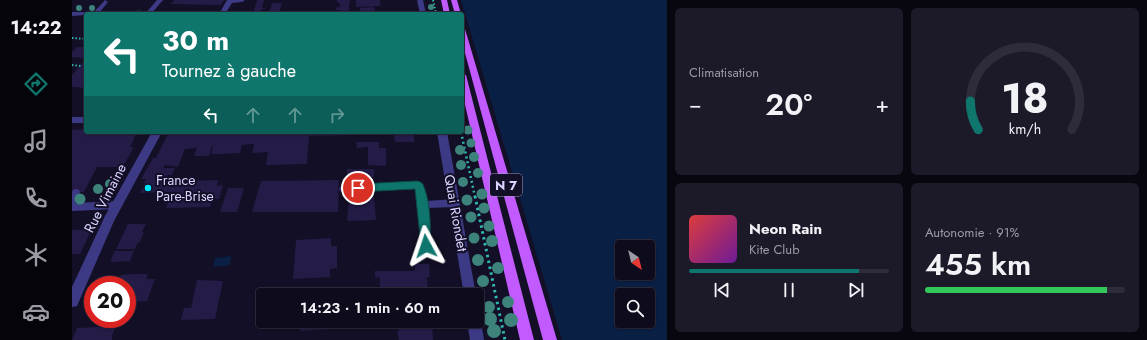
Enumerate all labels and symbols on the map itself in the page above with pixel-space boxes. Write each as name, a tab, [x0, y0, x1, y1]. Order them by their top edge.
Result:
street label: Rue Vimaine	[79, 160, 131, 236]
place label: France Pare-Brise	[156, 170, 214, 206]
pin	[341, 171, 375, 205]
street label: Quai Riondet	[439, 173, 473, 254]
road number: N 7	[490, 174, 522, 196]
marker: France Pare-Brise	[143, 183, 153, 193]
position arrow	[405, 225, 447, 267]
north arrow	[615, 240, 655, 280]
speed limit sign: 20	[84, 276, 136, 328]

